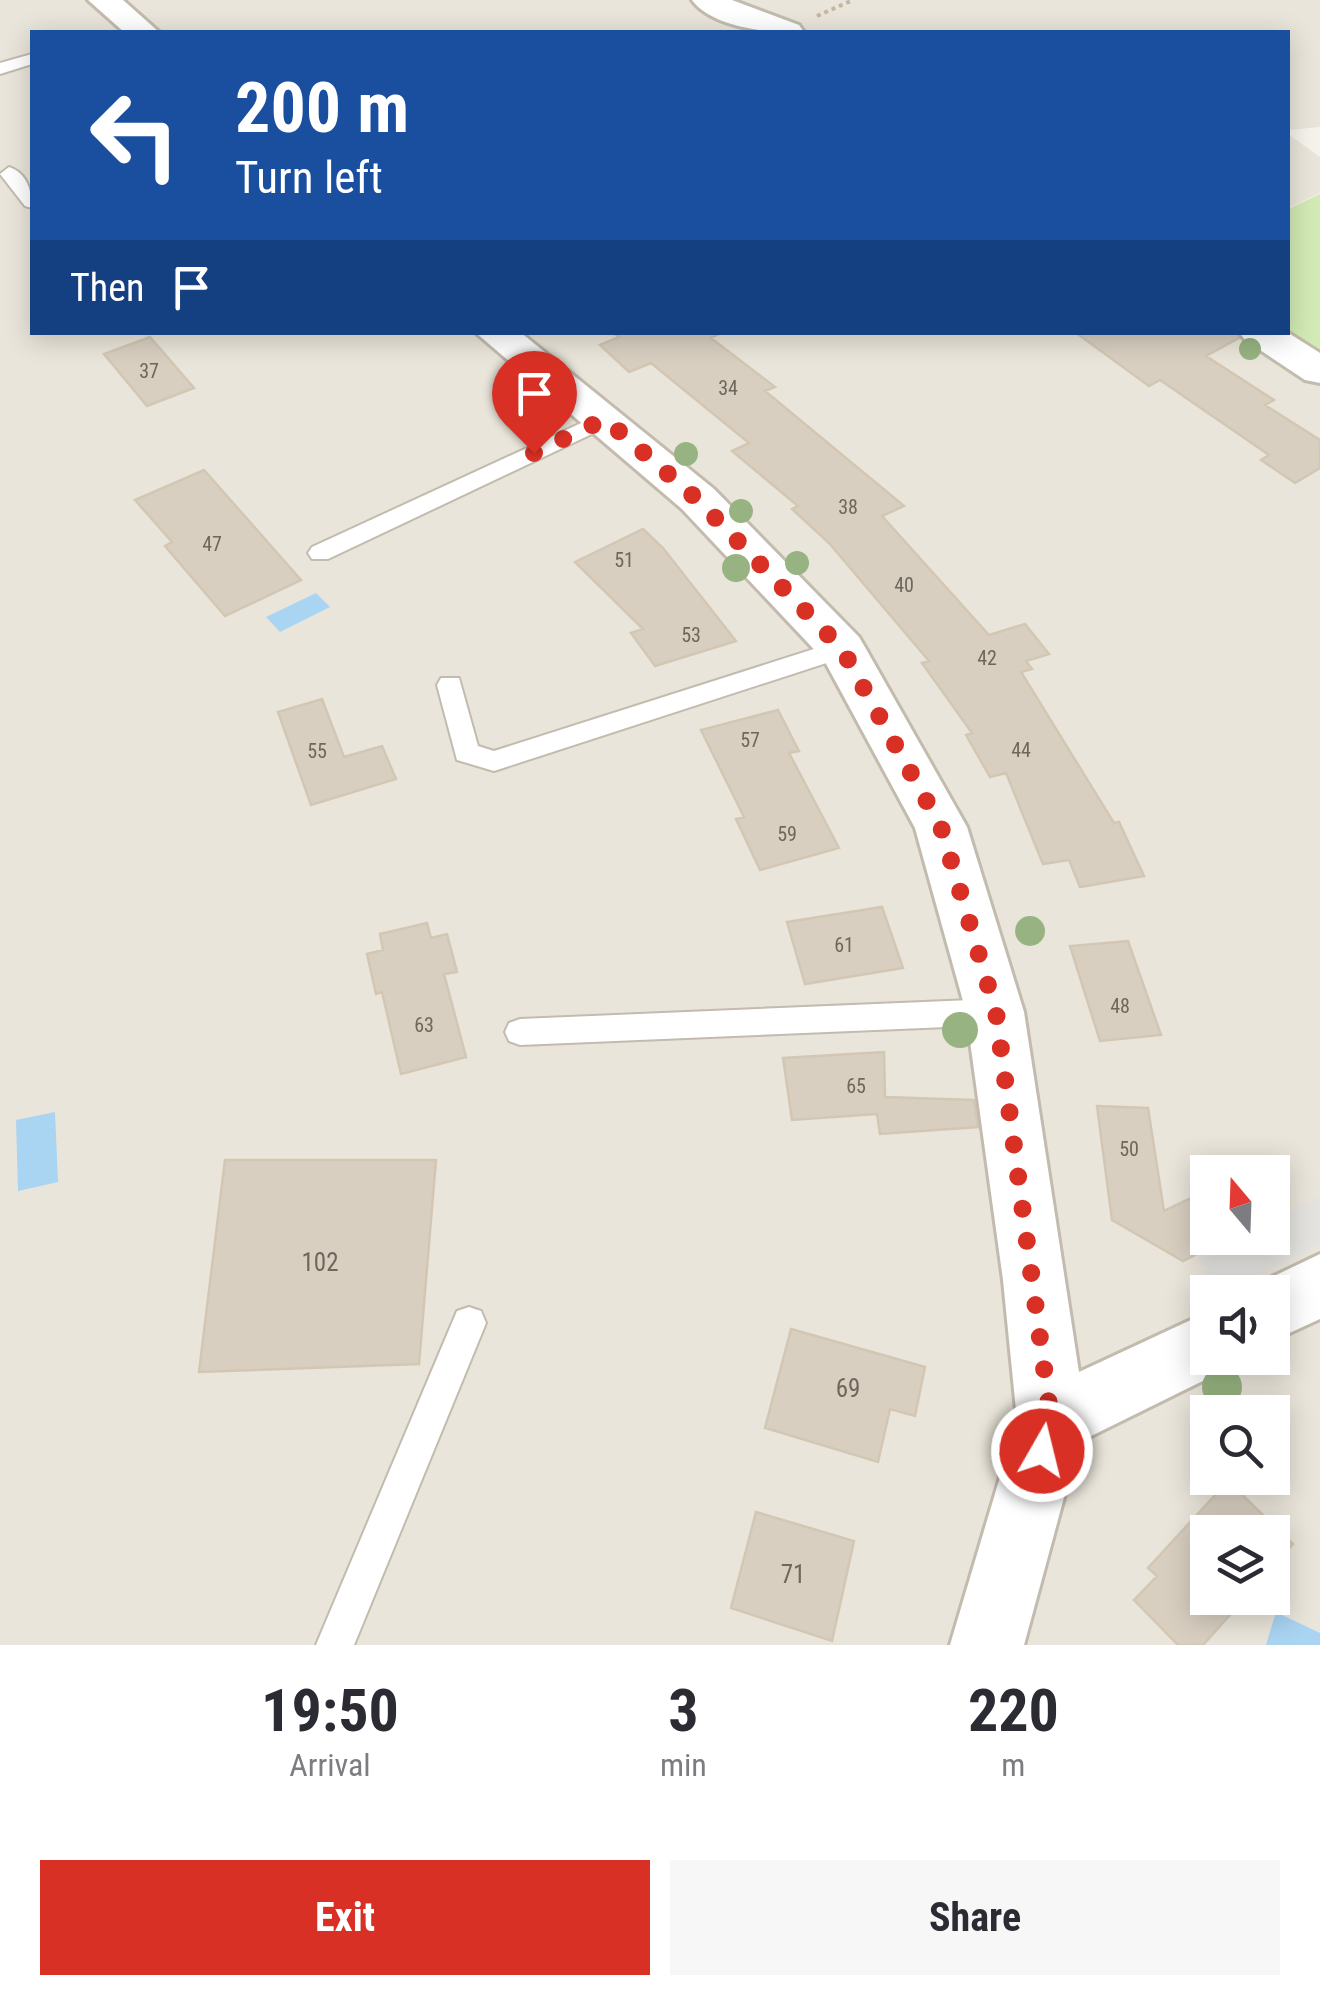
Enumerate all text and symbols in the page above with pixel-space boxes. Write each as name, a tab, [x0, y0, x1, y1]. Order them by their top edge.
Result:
text: 200 m	[235, 67, 409, 149]
icon: left	[70, 70, 200, 200]
text: Turn left	[235, 151, 383, 204]
icon: arrive	[164, 260, 219, 315]
text: Then	[70, 266, 144, 310]
pin	[492, 351, 577, 454]
house number: 37	[139, 359, 159, 383]
icon: arrive	[507, 366, 562, 421]
house number: 34	[718, 376, 738, 400]
house number: 38	[838, 495, 858, 519]
house number: 47	[202, 532, 222, 556]
house number: 51	[614, 548, 634, 572]
house number: 40	[894, 573, 914, 597]
house number: 53	[681, 623, 701, 647]
house number: 42	[977, 646, 997, 670]
house number: 57	[740, 728, 760, 752]
house number: 44	[1011, 738, 1031, 762]
house number: 55	[307, 739, 327, 763]
house number: 59	[777, 822, 797, 846]
house number: 61	[834, 933, 854, 957]
house number: 48	[1110, 994, 1130, 1018]
house number: 63	[414, 1013, 434, 1037]
house number: 65	[846, 1074, 866, 1098]
house number: 50	[1119, 1137, 1139, 1161]
north arrow	[1190, 1155, 1290, 1255]
map controls	[1190, 1155, 1290, 1615]
house number: 102	[301, 1248, 339, 1277]
button: sound	[1190, 1275, 1290, 1375]
house number: 69	[836, 1374, 860, 1403]
button: search	[1190, 1395, 1290, 1495]
position arrow	[990, 1399, 1094, 1503]
button: layers	[1190, 1515, 1290, 1615]
house number: 71	[781, 1560, 805, 1589]
text: 19:50	[261, 1675, 399, 1746]
text: 3	[668, 1675, 699, 1746]
text: 220	[968, 1675, 1059, 1746]
text: Arrival	[289, 1746, 371, 1784]
text: min	[660, 1746, 707, 1784]
text: m	[1001, 1746, 1025, 1784]
button: Exit	[40, 1860, 650, 1975]
button: Share	[670, 1860, 1280, 1975]

